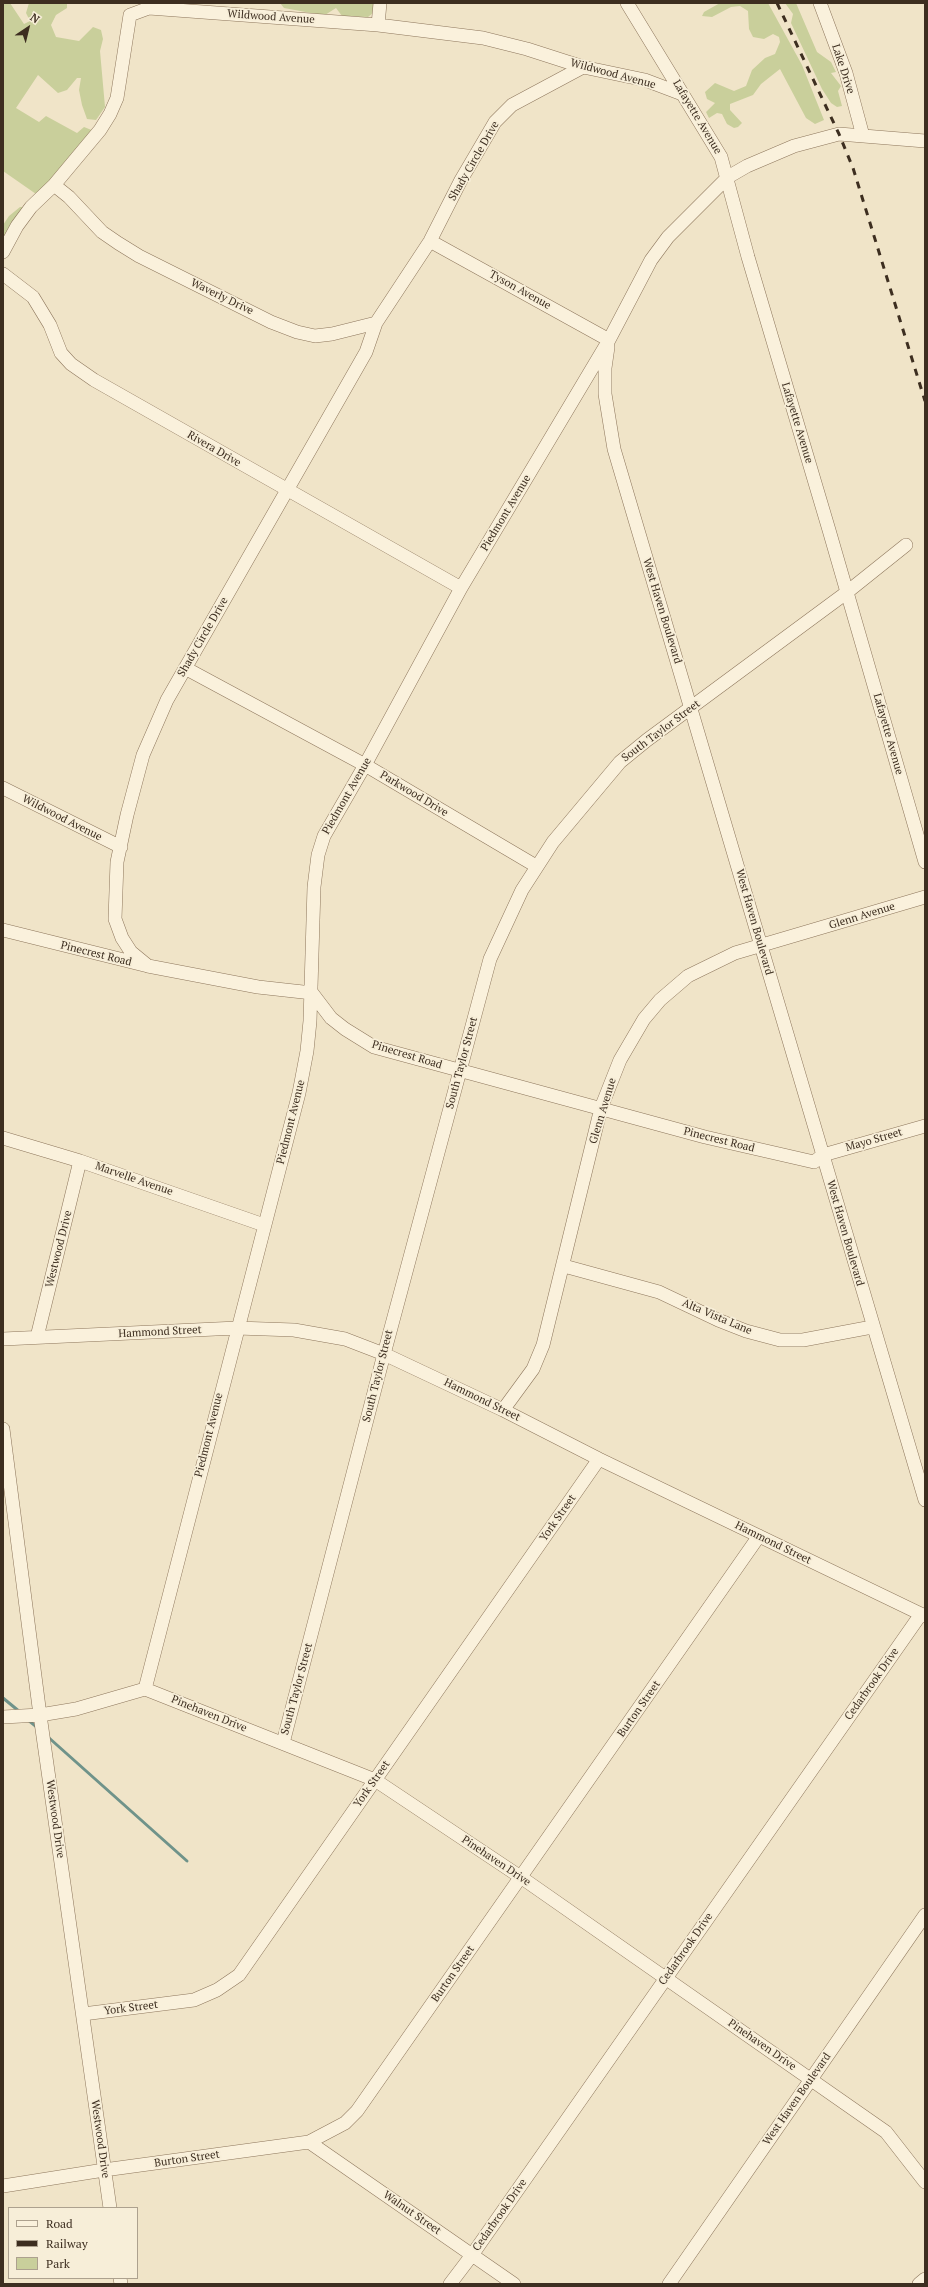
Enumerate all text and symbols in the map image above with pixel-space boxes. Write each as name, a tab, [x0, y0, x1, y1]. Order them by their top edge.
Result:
street label: Wildwood Avenue	[227, 7, 315, 27]
north arrow	[8, 8, 48, 48]
text: N	[27, 10, 42, 26]
street label: Lake Drive	[829, 42, 857, 96]
street label: Wildwood Avenue	[569, 56, 657, 92]
street label: Lafayette Avenue	[670, 78, 724, 156]
street label: Shady Circle Drive	[446, 119, 502, 203]
street label: Tyson Avenue	[487, 268, 553, 312]
street label: Waverly Drive	[189, 276, 255, 318]
street label: Lafayette Avenue	[778, 381, 816, 465]
street label: Rivera Drive	[185, 428, 243, 470]
street label: Piedmont Avenue	[478, 473, 534, 553]
street label: West Haven Boulevard	[640, 557, 684, 665]
street label: Shady Circle Drive	[175, 595, 231, 679]
street label: Lafayette Avenue	[870, 692, 906, 776]
street label: South Taylor Street	[619, 697, 703, 765]
street label: Piedmont Avenue	[320, 755, 374, 837]
street label: Parkwood Drive	[378, 769, 450, 819]
street label: Wildwood Avenue	[20, 792, 104, 844]
street label: West Haven Boulevard	[733, 868, 775, 976]
street label: Glenn Avenue	[827, 900, 897, 932]
street label: Pinecrest Road	[59, 939, 133, 969]
street label: South Taylor Street	[443, 1016, 481, 1110]
street label: Pinecrest Road	[370, 1038, 444, 1072]
street label: Glenn Avenue	[587, 1076, 619, 1146]
street label: Piedmont Avenue	[274, 1078, 308, 1166]
street label: Pinecrest Road	[682, 1125, 756, 1155]
street label: Mayo Street	[844, 1126, 904, 1154]
street label: Marvelle Avenue	[93, 1160, 175, 1198]
street label: West Haven Boulevard	[824, 1179, 866, 1287]
street label: Westwood Drive	[43, 1209, 75, 1289]
street label: Alta Vista Lane	[680, 1296, 754, 1338]
street label: Hammond Street	[118, 1323, 202, 1341]
street label: South Taylor Street	[360, 1328, 396, 1424]
street label: Hammond Street	[442, 1376, 522, 1424]
street label: Piedmont Avenue	[192, 1391, 226, 1479]
street label: York Street	[537, 1492, 579, 1544]
street label: Hammond Street	[733, 1519, 813, 1567]
street label: South Taylor Street	[278, 1642, 316, 1736]
street label: Cedarbrook Drive	[842, 1645, 902, 1723]
street label: Burton Street	[615, 1678, 663, 1740]
street label: Pinehaven Drive	[169, 1693, 249, 1735]
street label: York Street	[351, 1758, 393, 1810]
street label: Westwood Drive	[43, 1779, 67, 1859]
street label: Pinehaven Drive	[459, 1833, 533, 1889]
street label: Cedarbrook Drive	[656, 1910, 716, 1988]
street label: Burton Street	[429, 1943, 477, 2005]
street label: York Street	[103, 1998, 159, 2018]
street label: Pinehaven Drive	[725, 2017, 799, 2073]
street label: West Haven Boulevard	[760, 2050, 834, 2148]
street label: Westwood Drive	[88, 2099, 112, 2179]
street label: Burton Street	[153, 2148, 221, 2170]
street label: Cedarbrook Drive	[470, 2176, 530, 2254]
street label: Walnut Street	[381, 2188, 443, 2238]
legend	[8, 2207, 138, 2279]
text: Road	[46, 2216, 73, 2231]
text: Railway	[46, 2236, 88, 2251]
text: Park	[46, 2256, 70, 2271]

